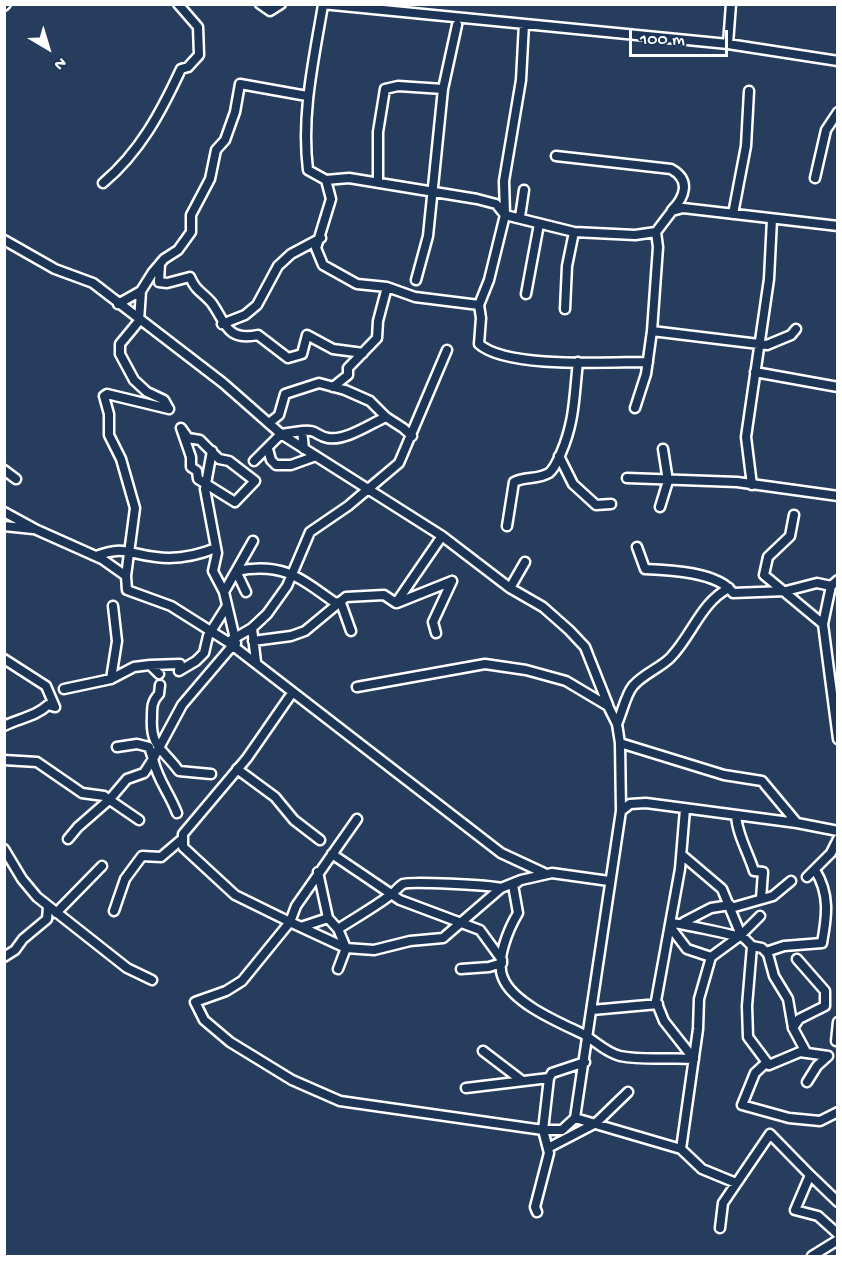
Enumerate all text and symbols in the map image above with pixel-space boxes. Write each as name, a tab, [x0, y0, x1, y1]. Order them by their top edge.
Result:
north arrow	[18, 18, 78, 78]
scale bar	[632, 18, 731, 56]
text: 100 m	[640, 30, 685, 51]
text: N	[49, 52, 69, 73]

